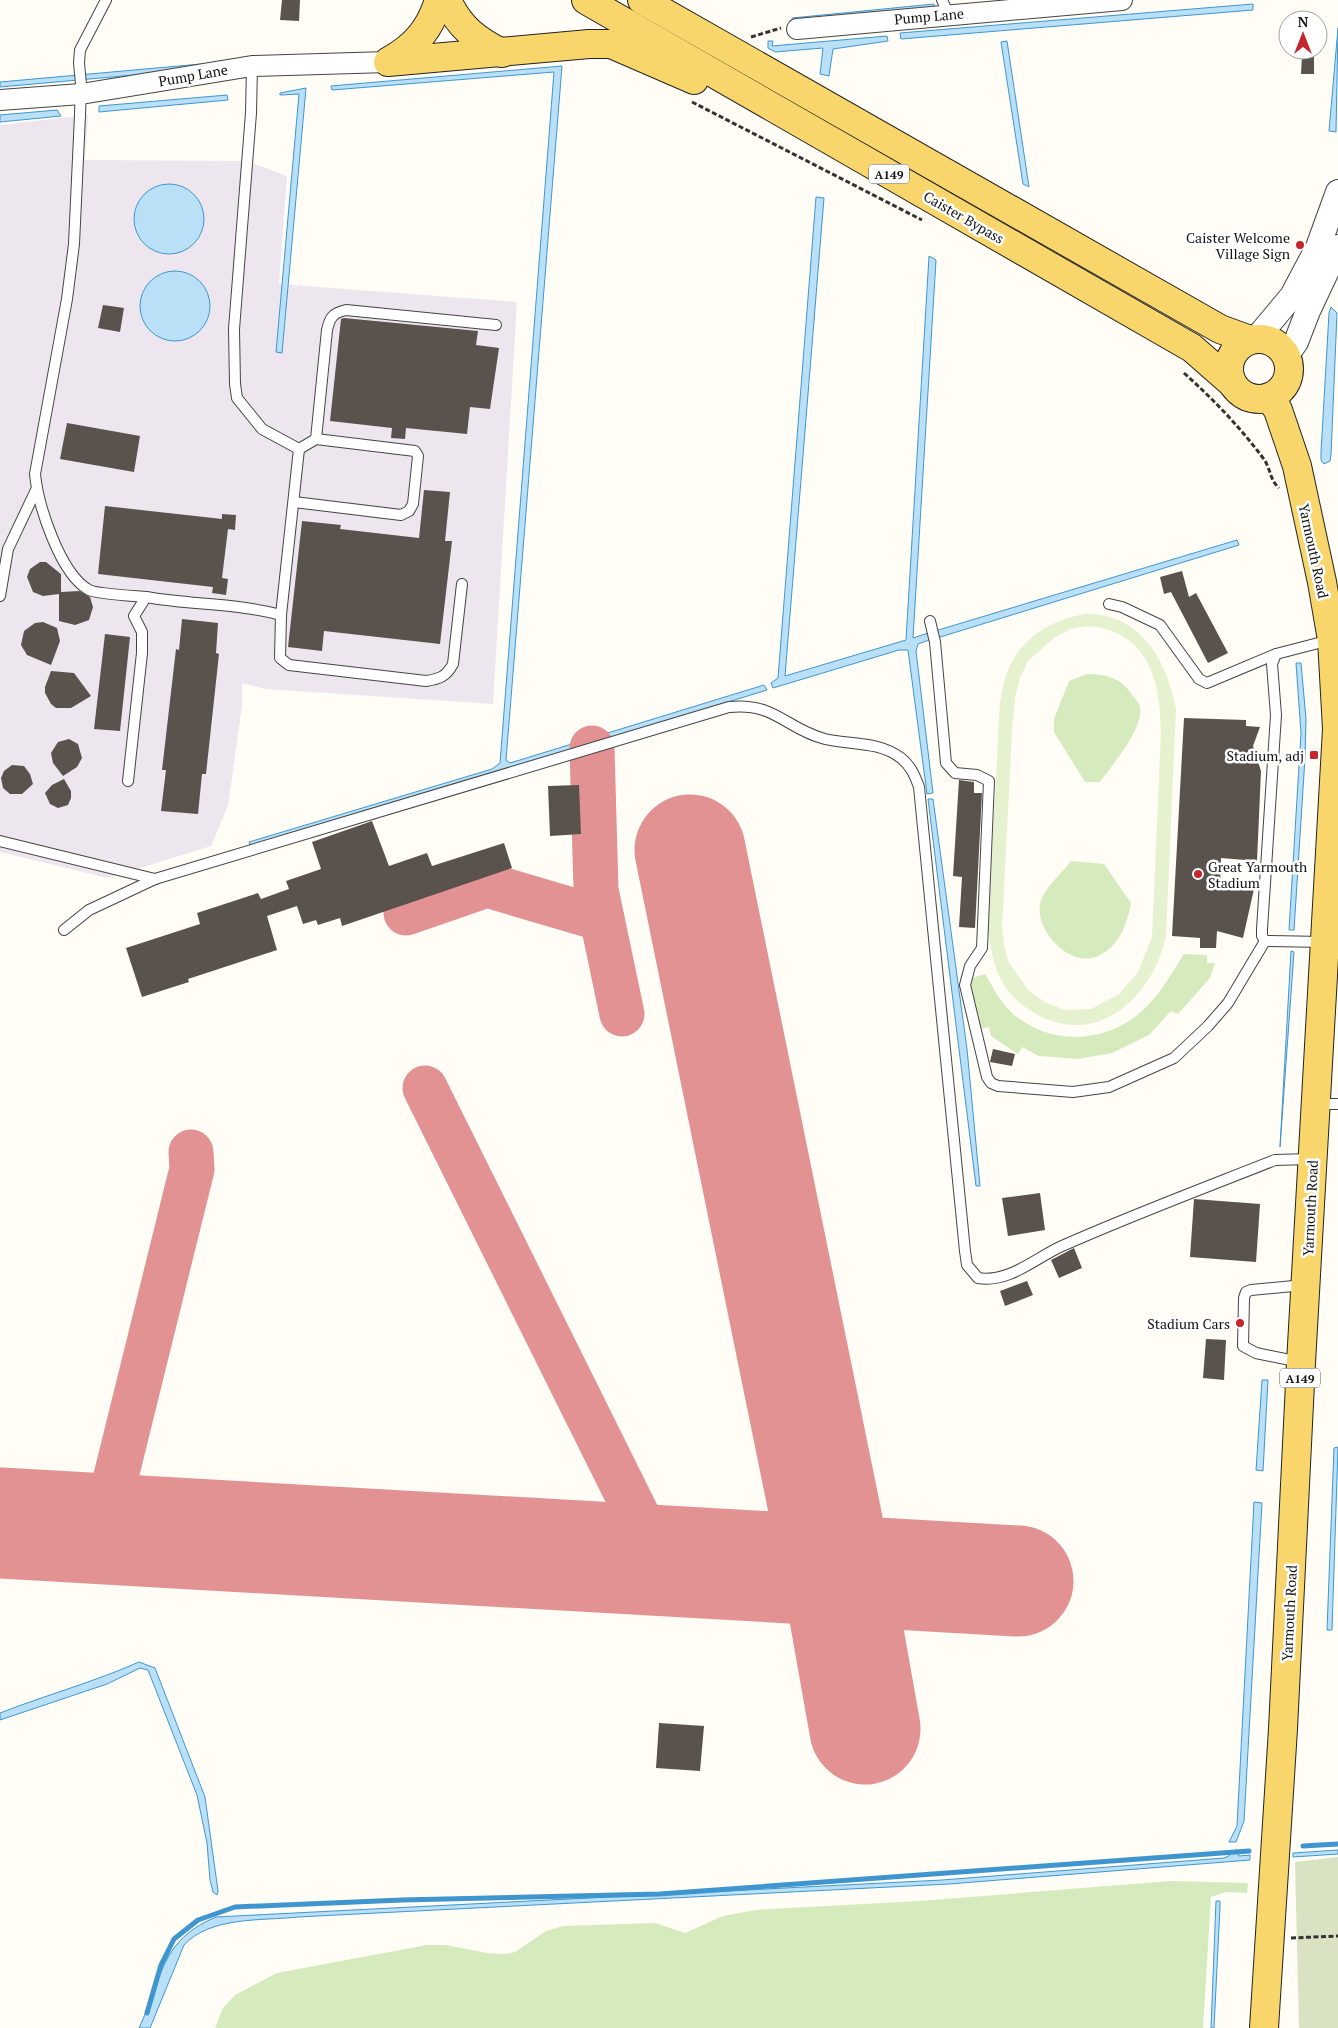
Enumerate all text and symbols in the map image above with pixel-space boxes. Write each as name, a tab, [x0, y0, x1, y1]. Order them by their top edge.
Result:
street label: Pump Lane	[893, 3, 965, 29]
north arrow	[1278, 10, 1328, 60]
text: N	[1298, 12, 1309, 31]
street label: Pump Lane	[157, 60, 229, 90]
road number: A149	[869, 164, 909, 183]
street label: Caister Bypass	[920, 186, 1008, 248]
place label: Caister Welcome Village Sign	[1186, 228, 1291, 263]
marker: Caister Welcome Village Sign	[1294, 239, 1306, 251]
street label: Yarmouth Road	[1295, 502, 1333, 600]
place label: Stadium, adj	[1226, 746, 1304, 765]
marker: Stadium, adj	[1308, 749, 1320, 761]
place label: Great Yarmouth Stadium	[1208, 857, 1307, 892]
marker: Great Yarmouth Stadium	[1192, 868, 1204, 880]
street label: Yarmouth Road	[1298, 1159, 1322, 1257]
place label: Stadium Cars	[1147, 1314, 1230, 1333]
marker: Stadium Cars	[1234, 1317, 1246, 1329]
road number: A149	[1280, 1369, 1320, 1388]
street label: Yarmouth Road	[1277, 1564, 1301, 1662]

